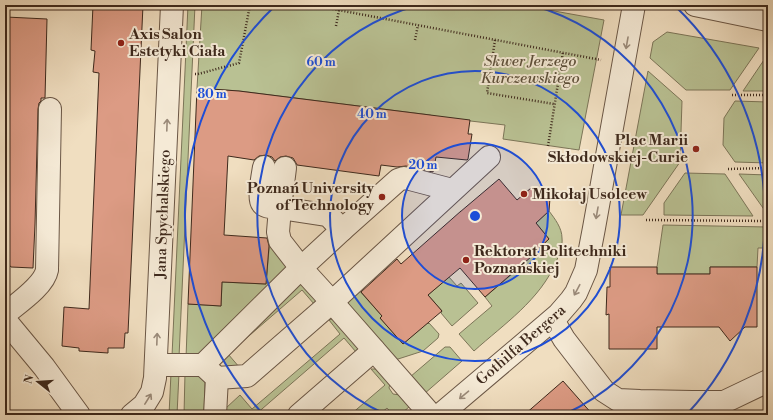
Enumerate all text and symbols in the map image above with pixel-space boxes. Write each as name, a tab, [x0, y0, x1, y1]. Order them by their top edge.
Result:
place label: Axis Salon Estetyki Ciała	[128, 25, 226, 61]
one-way arrow	[623, 36, 631, 49]
marker: Axis Salon Estetyki Ciała	[116, 38, 126, 48]
park label: Skwer Jerzego Kurczewskiego	[480, 52, 580, 88]
text: 60 m	[306, 55, 336, 70]
text: 80 m	[197, 87, 227, 102]
text: 40 m	[357, 107, 387, 122]
one-way arrow	[163, 119, 170, 132]
place label: Plac Marii Skłodowskiej-Curie	[548, 131, 688, 167]
marker: Plac Marii Skłodowskiej-Curie	[691, 144, 701, 154]
street label: Jana Spychalskiego	[151, 149, 175, 280]
text: 20 m	[408, 158, 438, 173]
place label: Poznań University of Technology	[247, 179, 374, 215]
place label: Mikołaj Usolcew	[532, 185, 647, 204]
marker: Mikołaj Usolcew	[519, 189, 529, 199]
marker: Poznań University of Technology	[377, 192, 387, 202]
one-way arrow	[593, 206, 601, 219]
centre of rings	[468, 209, 482, 223]
place label: Rektorat Politechniki Poznańskiej	[474, 242, 626, 278]
marker: Rektorat Politechniki Poznańskiej	[461, 255, 471, 265]
one-way arrow	[572, 284, 580, 296]
street label: Gothilfa Bergera	[472, 301, 570, 389]
one-way arrow	[154, 333, 161, 346]
north arrow	[18, 362, 58, 402]
text: N	[21, 373, 37, 386]
one-way arrow	[459, 390, 469, 399]
one-way arrow	[144, 393, 152, 405]

